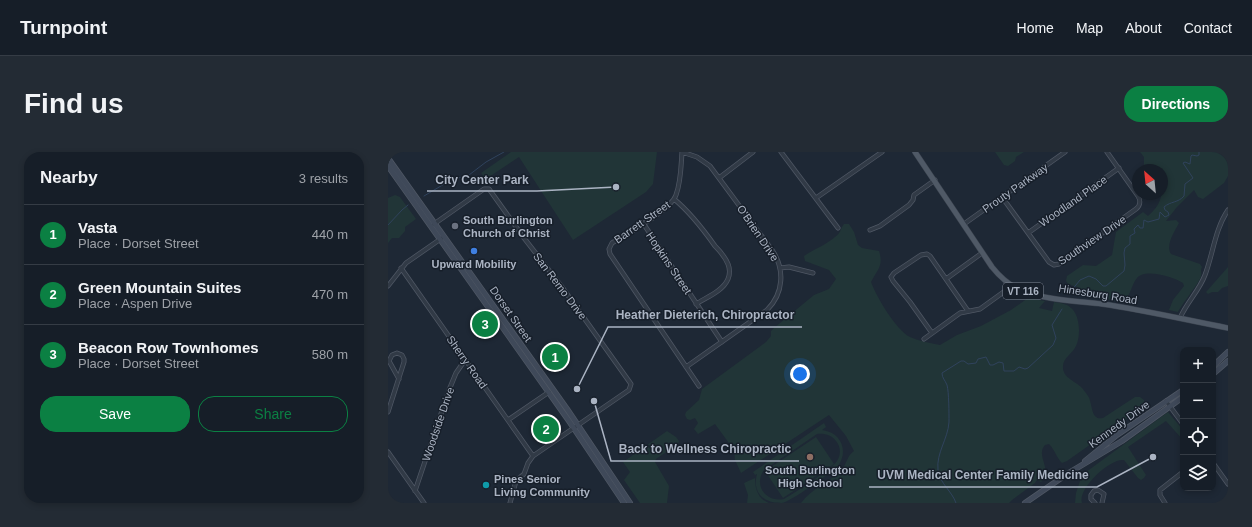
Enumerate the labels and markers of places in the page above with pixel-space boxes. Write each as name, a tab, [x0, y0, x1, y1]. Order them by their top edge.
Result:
callout: City Center Park	[427, 167, 537, 191]
place label: South Burlington Church of Christ	[463, 214, 553, 239]
marker: South Burlington Church of Christ	[450, 221, 460, 231]
marker: Upward Mobility	[469, 246, 479, 256]
place label: Upward Mobility	[432, 258, 517, 270]
callout: Heather Dieterich, Chiropractor	[608, 303, 802, 327]
pin: 3	[472, 309, 498, 339]
pin: 1	[542, 342, 568, 372]
pin: 2	[533, 414, 559, 444]
callout: Back to Wellness Chiropractic	[611, 437, 799, 461]
marker: South Burlington High School	[805, 452, 815, 462]
callout: UVM Medical Center Family Medicine	[869, 463, 1097, 487]
place label: South Burlington High School	[765, 464, 855, 489]
place label: Pines Senior Living Community	[494, 473, 591, 498]
marker: Pines Senior Living Community	[481, 480, 491, 490]

